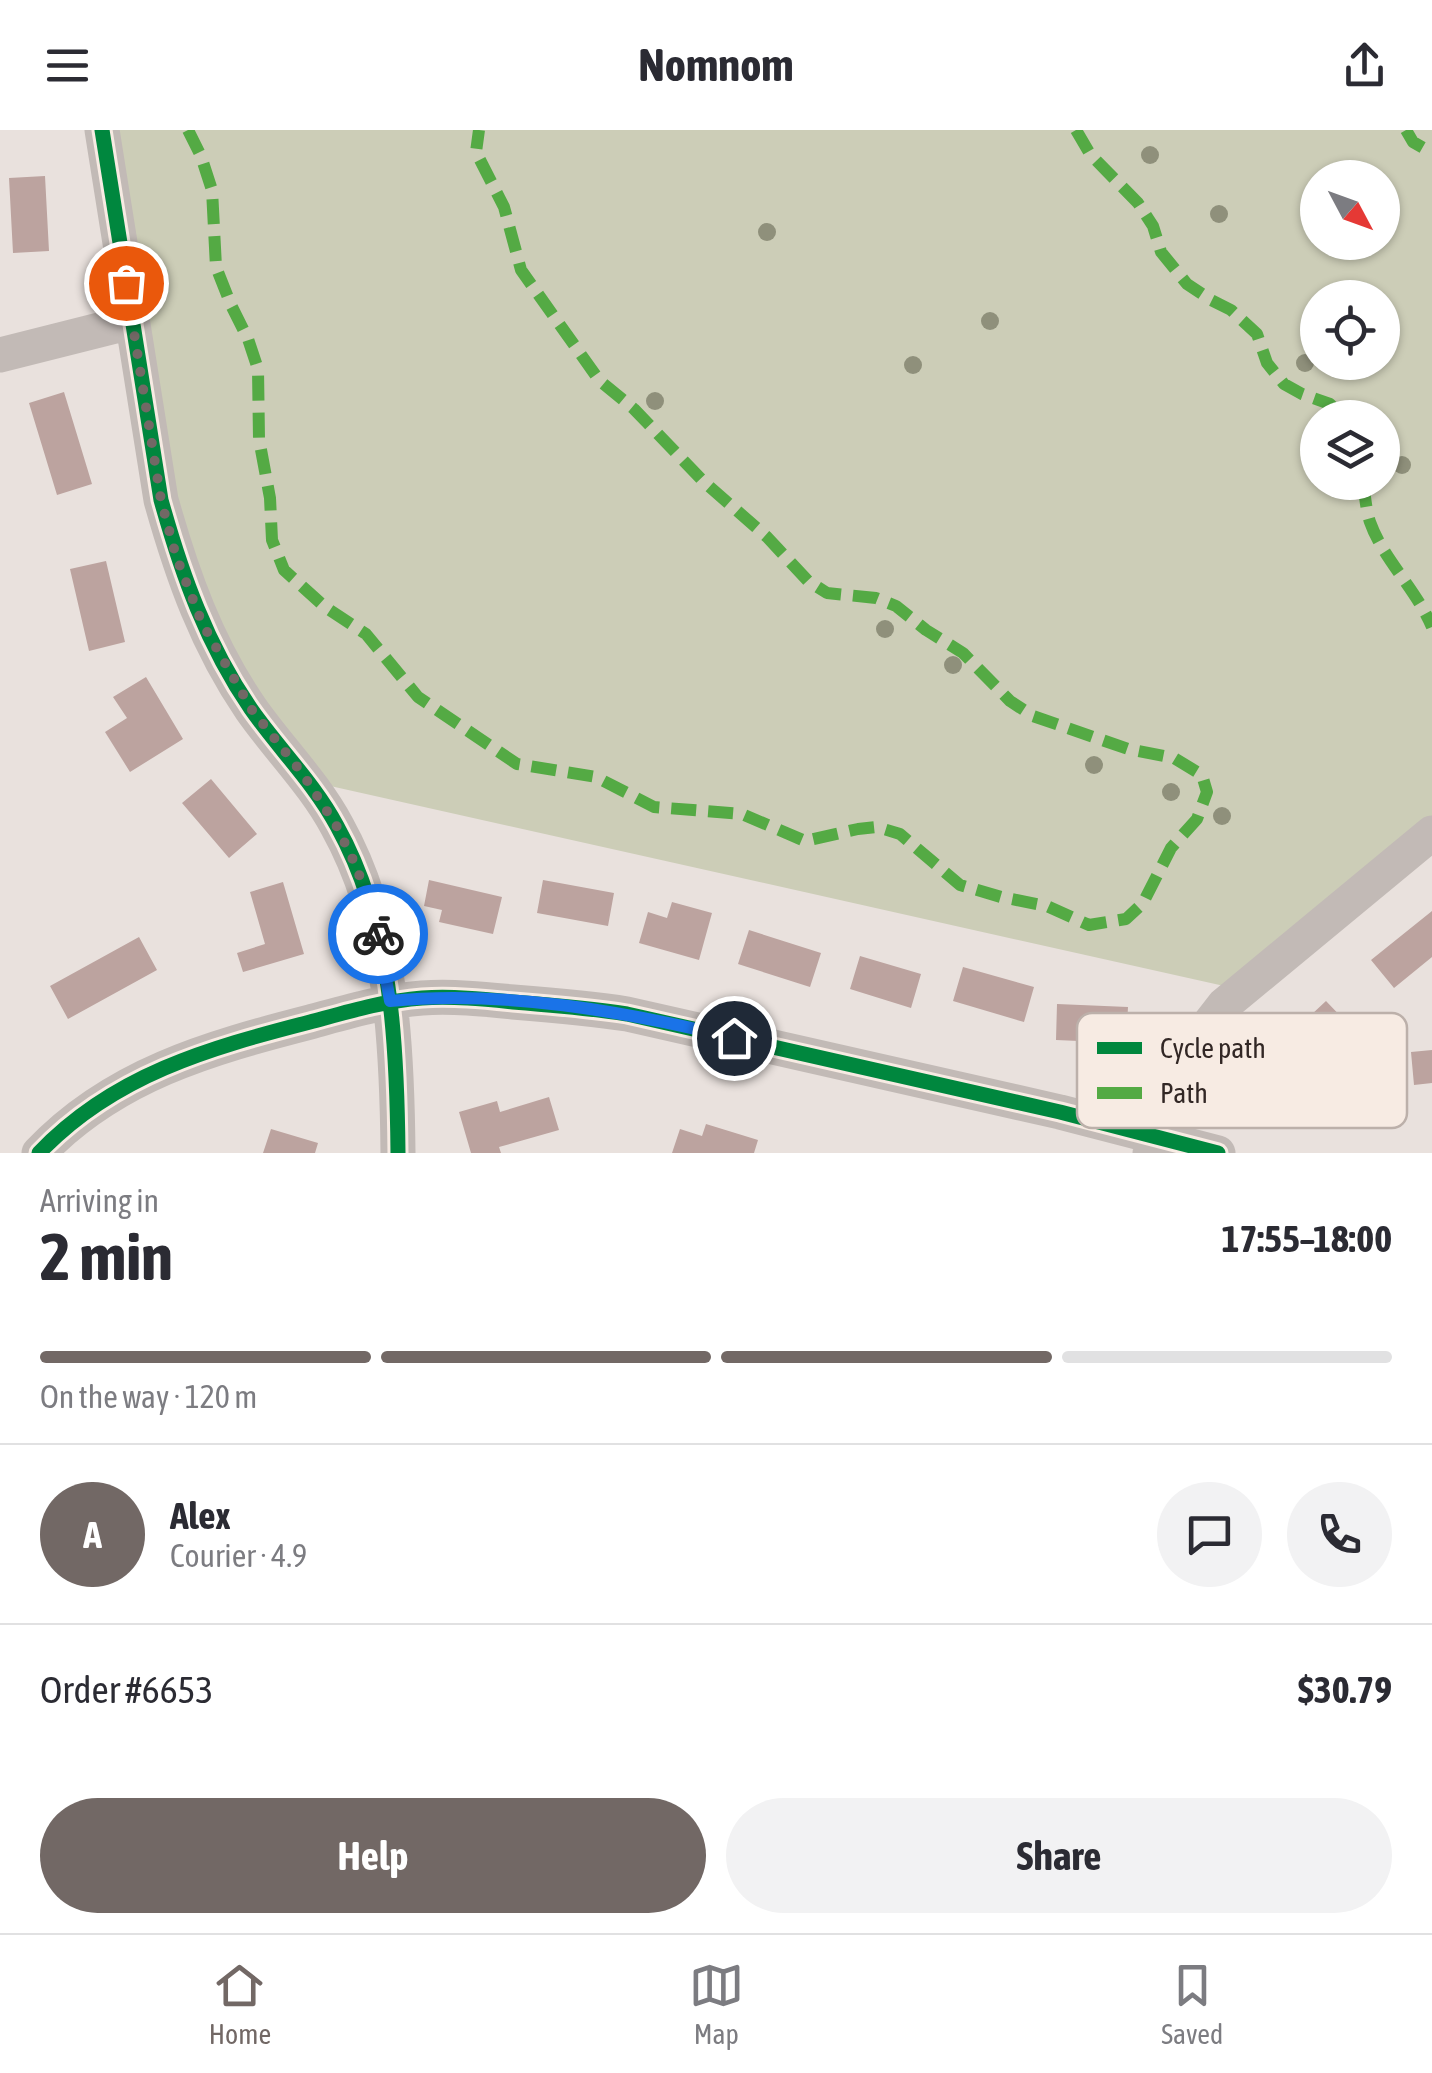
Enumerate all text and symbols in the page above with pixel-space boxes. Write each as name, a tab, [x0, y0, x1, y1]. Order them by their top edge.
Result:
icon: menu	[40, 38, 95, 93]
icon: share	[1337, 38, 1392, 93]
text: Nomnom	[638, 39, 794, 91]
north arrow	[1300, 160, 1400, 260]
map controls	[1300, 160, 1400, 500]
pin	[84, 241, 169, 326]
icon: bag	[99, 256, 154, 311]
button: locate	[1300, 280, 1400, 380]
button: layers	[1300, 400, 1400, 500]
courier	[328, 884, 428, 984]
icon: bike	[351, 907, 406, 962]
pin	[692, 996, 777, 1081]
icon: home	[707, 1011, 762, 1066]
legend	[1077, 1013, 1407, 1128]
text: Cycle path	[1160, 1032, 1266, 1064]
text: Path	[1160, 1077, 1208, 1109]
text: Arriving in	[40, 1182, 159, 1219]
text: 17:55–18:00	[1222, 1217, 1392, 1260]
text: 2 min	[40, 1219, 173, 1294]
text: On the way · 120 m	[40, 1378, 257, 1415]
button: chat	[1157, 1482, 1262, 1587]
button: phone	[1287, 1482, 1392, 1587]
text: Alex	[170, 1494, 231, 1537]
text: A	[83, 1513, 102, 1556]
text: Courier · 4.9	[170, 1537, 307, 1574]
text: Order #6653	[40, 1668, 213, 1711]
text: $30.79	[1298, 1668, 1392, 1711]
button: Help	[40, 1798, 706, 1913]
button: Share	[726, 1798, 1392, 1913]
tab: Home	[209, 1958, 271, 2050]
tab: Map	[689, 1958, 744, 2050]
tab: Saved	[1161, 1958, 1223, 2050]

